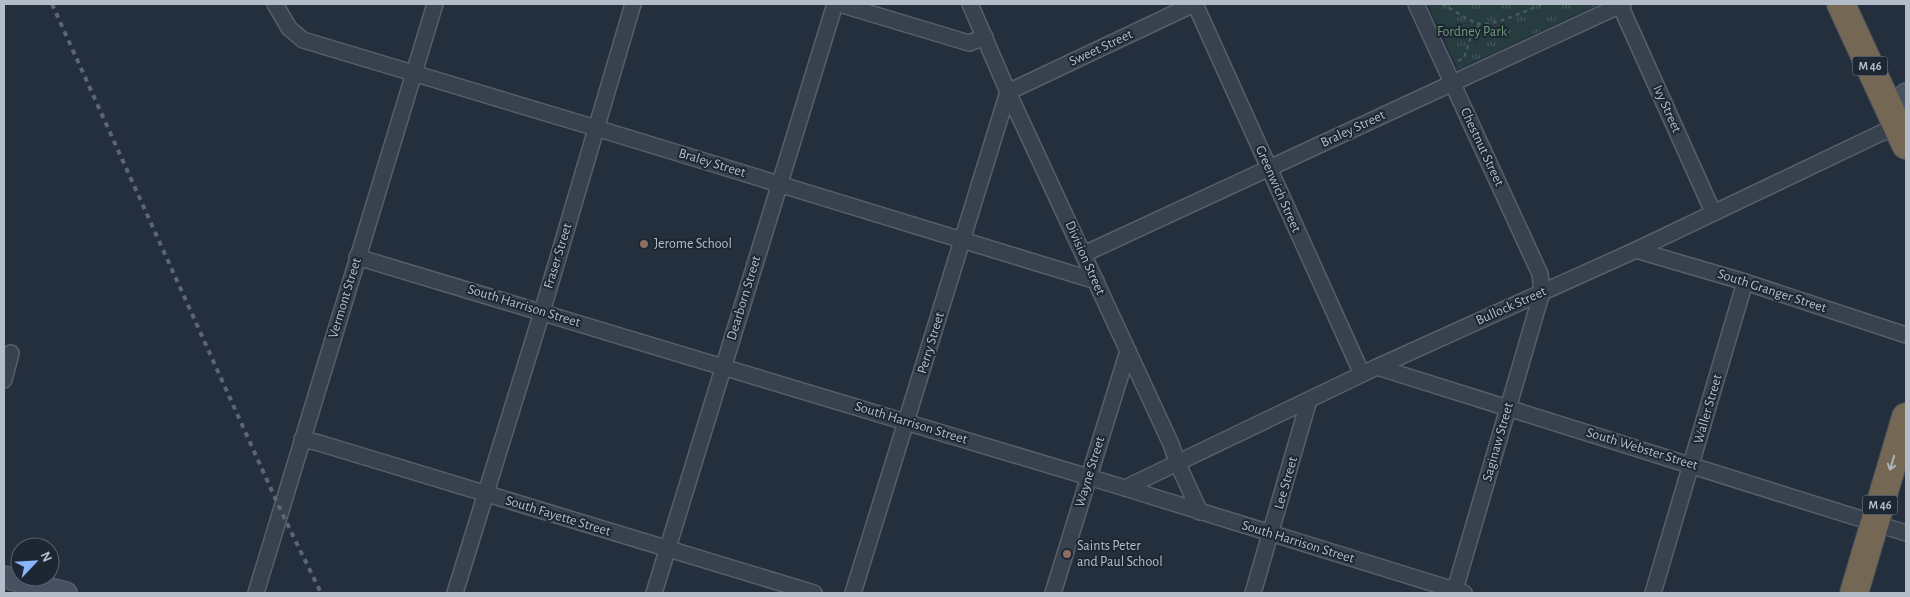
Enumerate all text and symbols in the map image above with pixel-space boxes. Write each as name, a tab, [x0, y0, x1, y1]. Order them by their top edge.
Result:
park label: Fordney Park	[1437, 25, 1508, 39]
street label: Sweet Street	[1067, 27, 1135, 69]
road number: M 46	[1852, 56, 1888, 76]
street label: Ivy Street	[1650, 83, 1684, 135]
street label: Chestnut Street	[1458, 106, 1506, 189]
street label: Braley Street	[1319, 108, 1388, 150]
street label: Greenwich Street	[1253, 144, 1304, 235]
street label: Braley Street	[677, 146, 748, 180]
street label: Division Street	[1062, 219, 1108, 298]
street label: Fraser Street	[541, 221, 575, 290]
place label: Jerome School	[654, 237, 732, 251]
marker: Jerome School	[638, 238, 650, 250]
street label: Dearborn Street	[725, 254, 764, 342]
street label: Vermont Street	[326, 256, 364, 340]
street label: South Granger Street	[1716, 267, 1829, 315]
street label: South Harrison Street	[466, 282, 582, 330]
street label: Bullock Street	[1474, 284, 1549, 328]
street label: Perry Street	[915, 310, 947, 375]
street label: Waller Street	[1691, 372, 1725, 445]
street label: South Harrison Street	[853, 399, 969, 447]
street label: Saginaw Street	[1480, 401, 1516, 483]
street label: South Webster Street	[1585, 425, 1700, 473]
street label: Wayne Street	[1073, 435, 1108, 509]
street label: Lee Street	[1272, 455, 1300, 511]
one-way arrow	[1887, 455, 1897, 471]
street label: South Fayette Street	[504, 493, 613, 539]
road number: M 46	[1862, 496, 1898, 514]
street label: South Harrison Street	[1240, 518, 1356, 566]
north arrow	[10, 537, 60, 587]
place label: Saints Peter and Paul School	[1077, 539, 1163, 569]
marker: Saints Peter and Paul School	[1061, 548, 1073, 560]
text: N	[37, 550, 54, 564]

